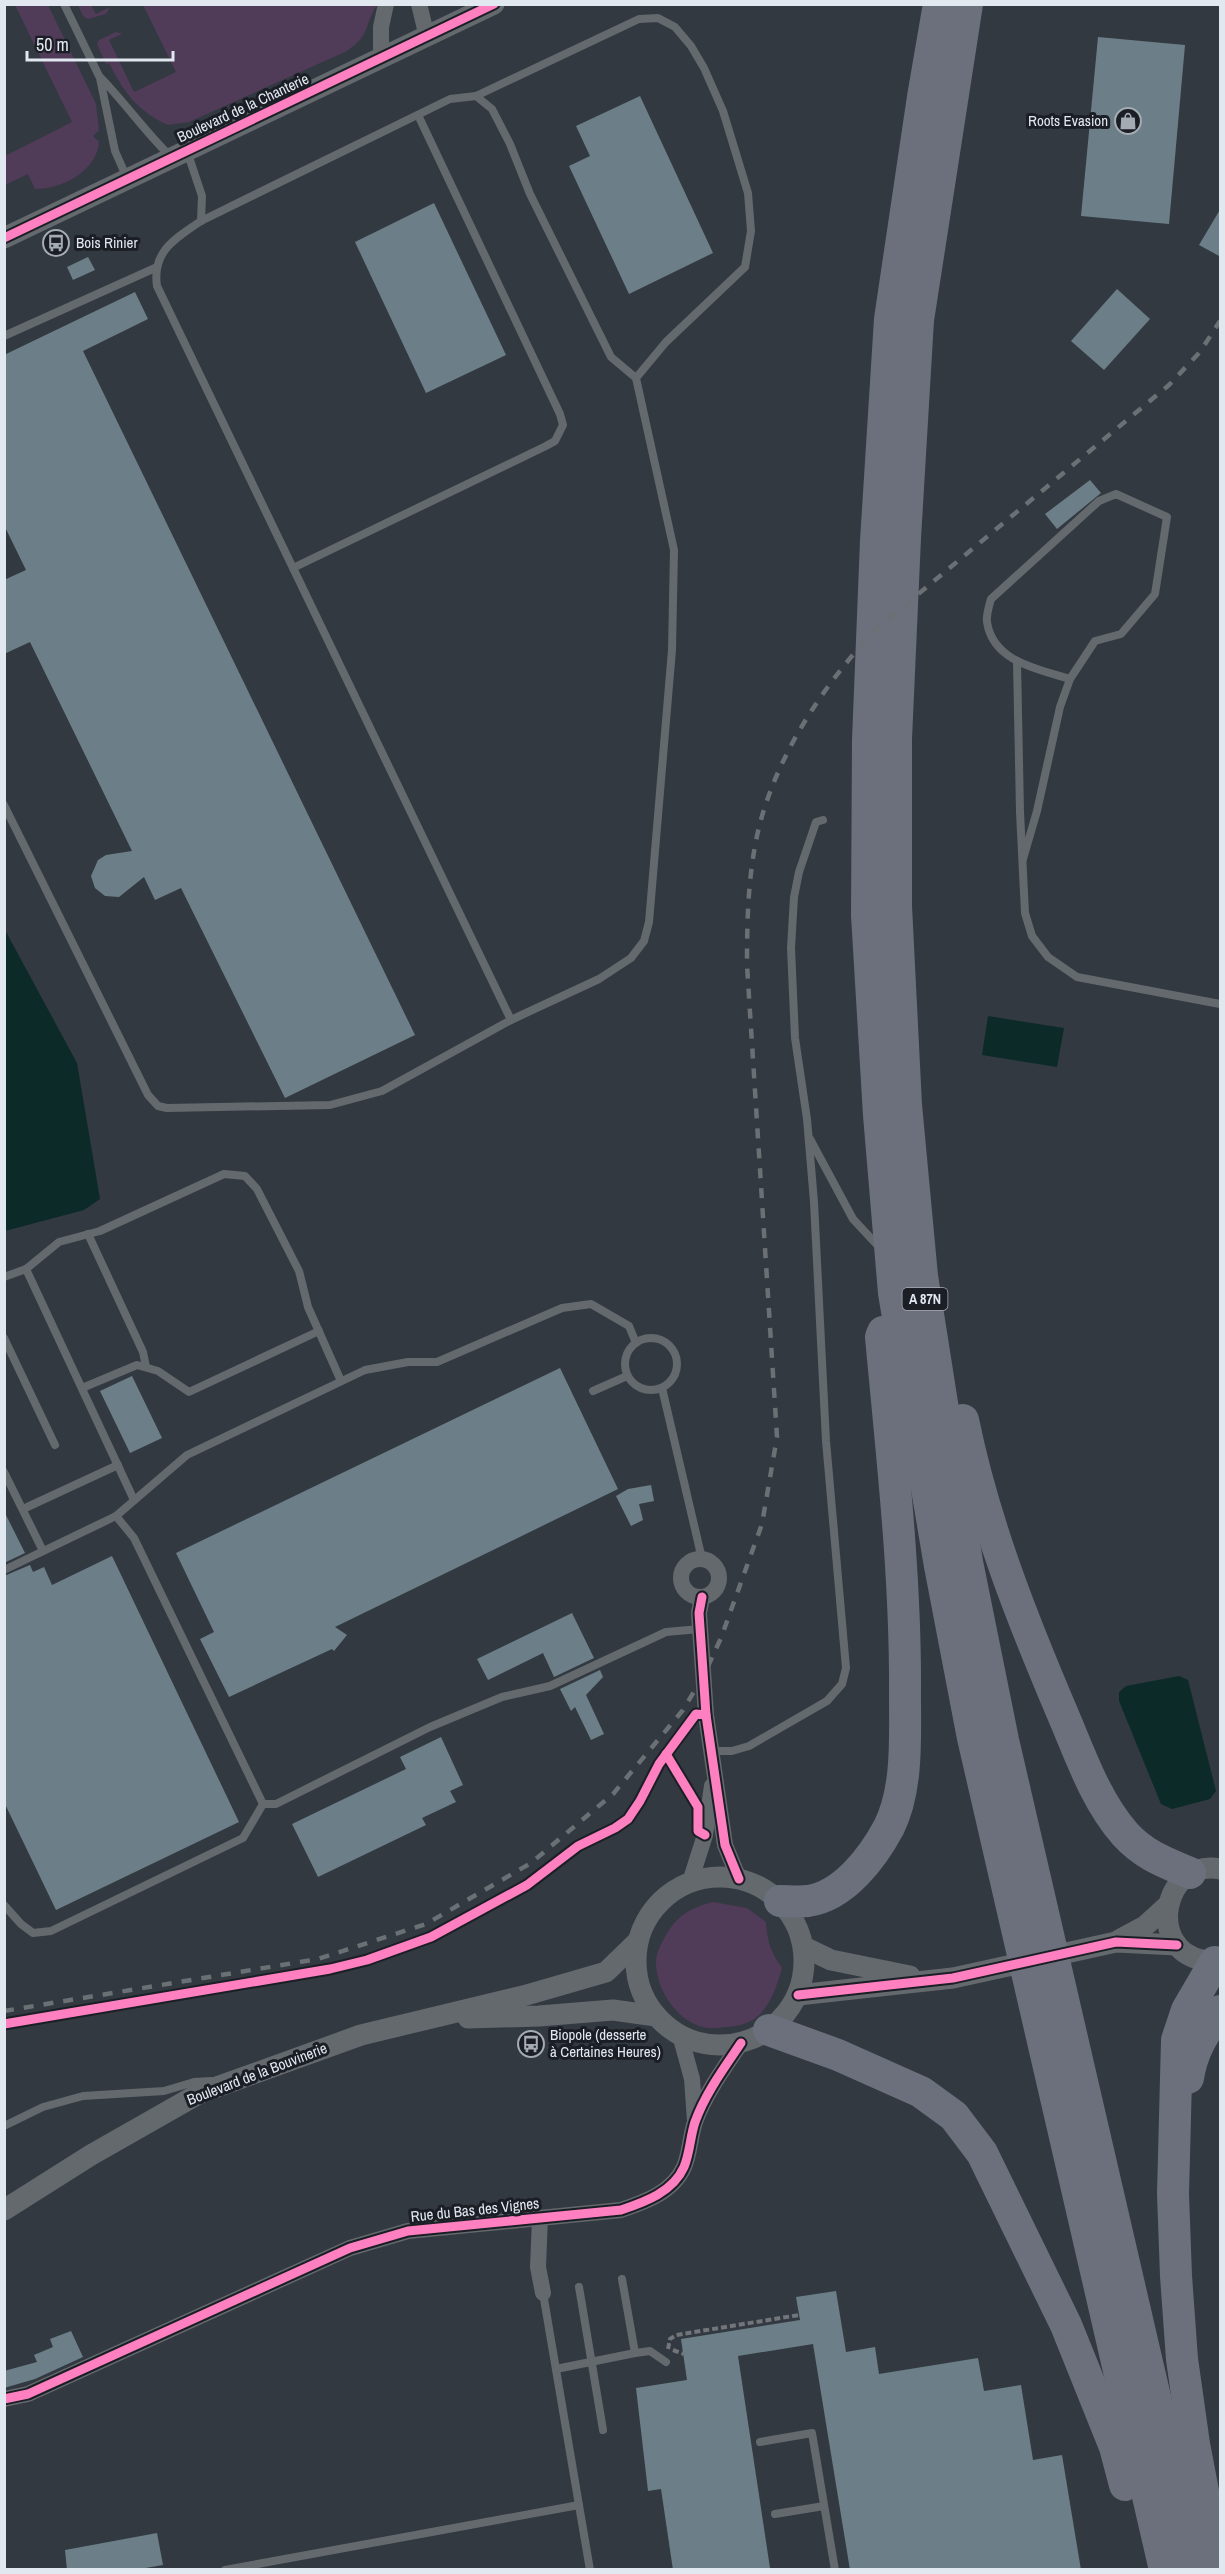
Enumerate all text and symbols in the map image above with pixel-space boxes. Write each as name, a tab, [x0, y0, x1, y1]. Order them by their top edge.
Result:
scale bar	[27, 24, 172, 62]
text: 50 m	[36, 32, 69, 57]
street label: Boulevard de la Chanterie	[174, 68, 312, 147]
shop icon: Roots Evasion	[1113, 106, 1143, 136]
place label: Roots Evasion	[1028, 110, 1108, 131]
bus stop icon: Bois Rinier	[41, 228, 71, 258]
place label: Bois Rinier	[76, 232, 138, 253]
road number: A 87N	[902, 1288, 948, 1310]
place label: Biopole (desserte à Certaines Heures)	[550, 2024, 661, 2062]
bus stop icon: Biopole (desserte à Certaines Heures)	[516, 2029, 546, 2059]
street label: Boulevard de la Bouvinerie	[184, 2037, 330, 2110]
street label: Rue du Bas des Vignes	[410, 2192, 540, 2227]

